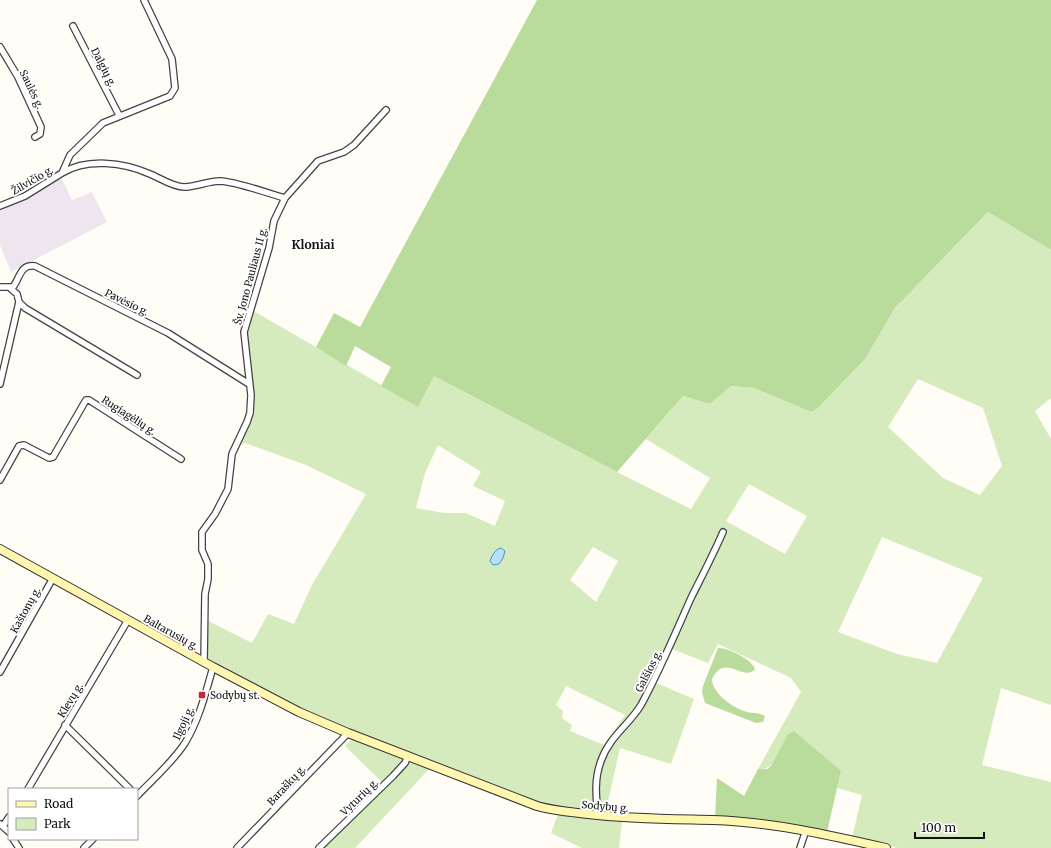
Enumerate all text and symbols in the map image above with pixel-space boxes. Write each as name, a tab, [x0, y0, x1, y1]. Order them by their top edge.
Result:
street label: Dalgių g.	[88, 45, 119, 89]
street label: Saulės g.	[17, 68, 47, 111]
street label: Žilvičio g.	[8, 162, 56, 198]
street label: Šv. Jono Pauliaus II g.	[230, 226, 270, 326]
district label: Kloniai	[291, 237, 335, 252]
street label: Pavėsio g.	[103, 286, 151, 319]
street label: Rugiagėlių g.	[99, 393, 158, 438]
street label: Kaštonų g.	[8, 585, 43, 635]
street label: Baltarusių g.	[141, 612, 200, 653]
street label: Galšios g.	[632, 648, 665, 694]
street label: Klevų g.	[55, 680, 86, 720]
place label: Sodybų st.	[210, 689, 260, 702]
marker: Sodybų st.	[197, 690, 207, 700]
street label: Ilgoji g.	[170, 704, 197, 742]
street label: Baraškų g.	[264, 763, 308, 808]
street label: Vyturių g.	[337, 776, 381, 819]
legend	[8, 788, 138, 840]
text: Road	[44, 796, 73, 811]
street label: Sodybų g.	[581, 798, 629, 815]
scale bar	[915, 814, 984, 840]
text: Park	[44, 816, 71, 831]
text: 100 m	[921, 820, 956, 835]

